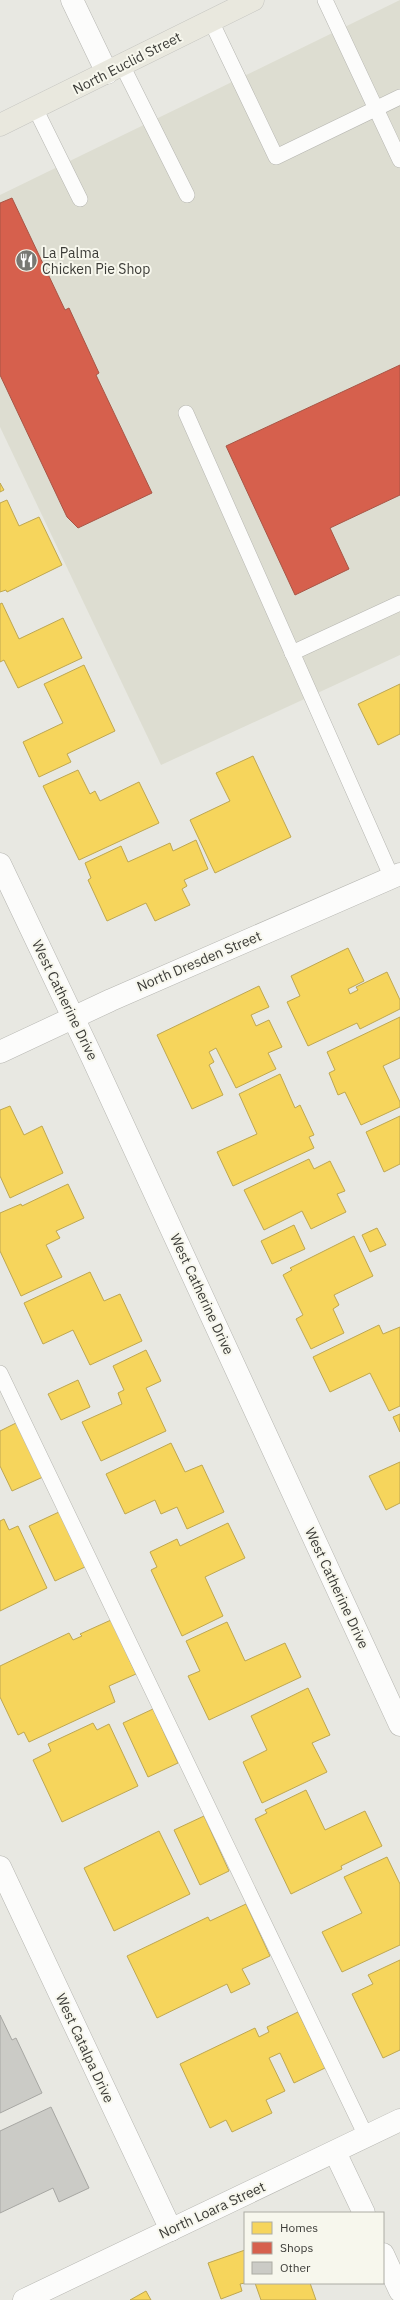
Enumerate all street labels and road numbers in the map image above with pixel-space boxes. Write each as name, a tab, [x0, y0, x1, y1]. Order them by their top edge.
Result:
street label: North Euclid Street	[70, 28, 184, 98]
street label: North Dresden Street	[134, 927, 264, 995]
street label: West Catherine Drive	[28, 937, 102, 1063]
street label: West Catherine Drive	[166, 1231, 238, 1358]
street label: West Catherine Drive	[301, 1525, 373, 1652]
street label: West Catalpa Drive	[52, 1990, 118, 2106]
street label: North Loara Street	[156, 2177, 268, 2243]

